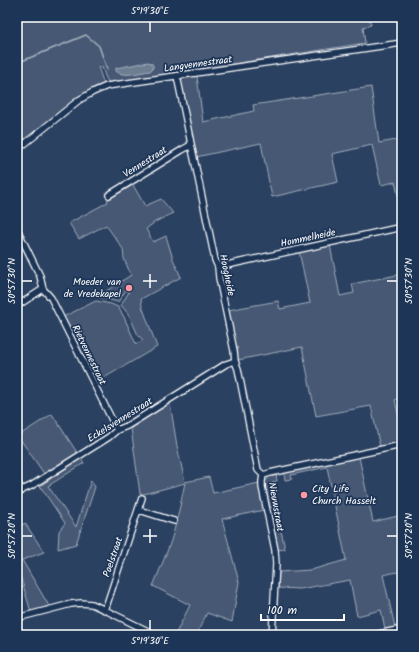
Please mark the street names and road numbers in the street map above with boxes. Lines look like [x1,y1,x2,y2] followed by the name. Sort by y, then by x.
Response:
[163,51,233,77] street label: Langvennestraat
[120,142,170,182] street label: Vennestraat
[279,224,337,252] street label: Hommelheide
[215,253,239,298] street label: Hoogheide
[68,322,111,388] street label: Rietvennestraat
[84,393,156,447] street label: Eckelsvennestraat
[264,481,288,533] street label: Nieuwstraat
[99,535,127,579] street label: Poelstraat

